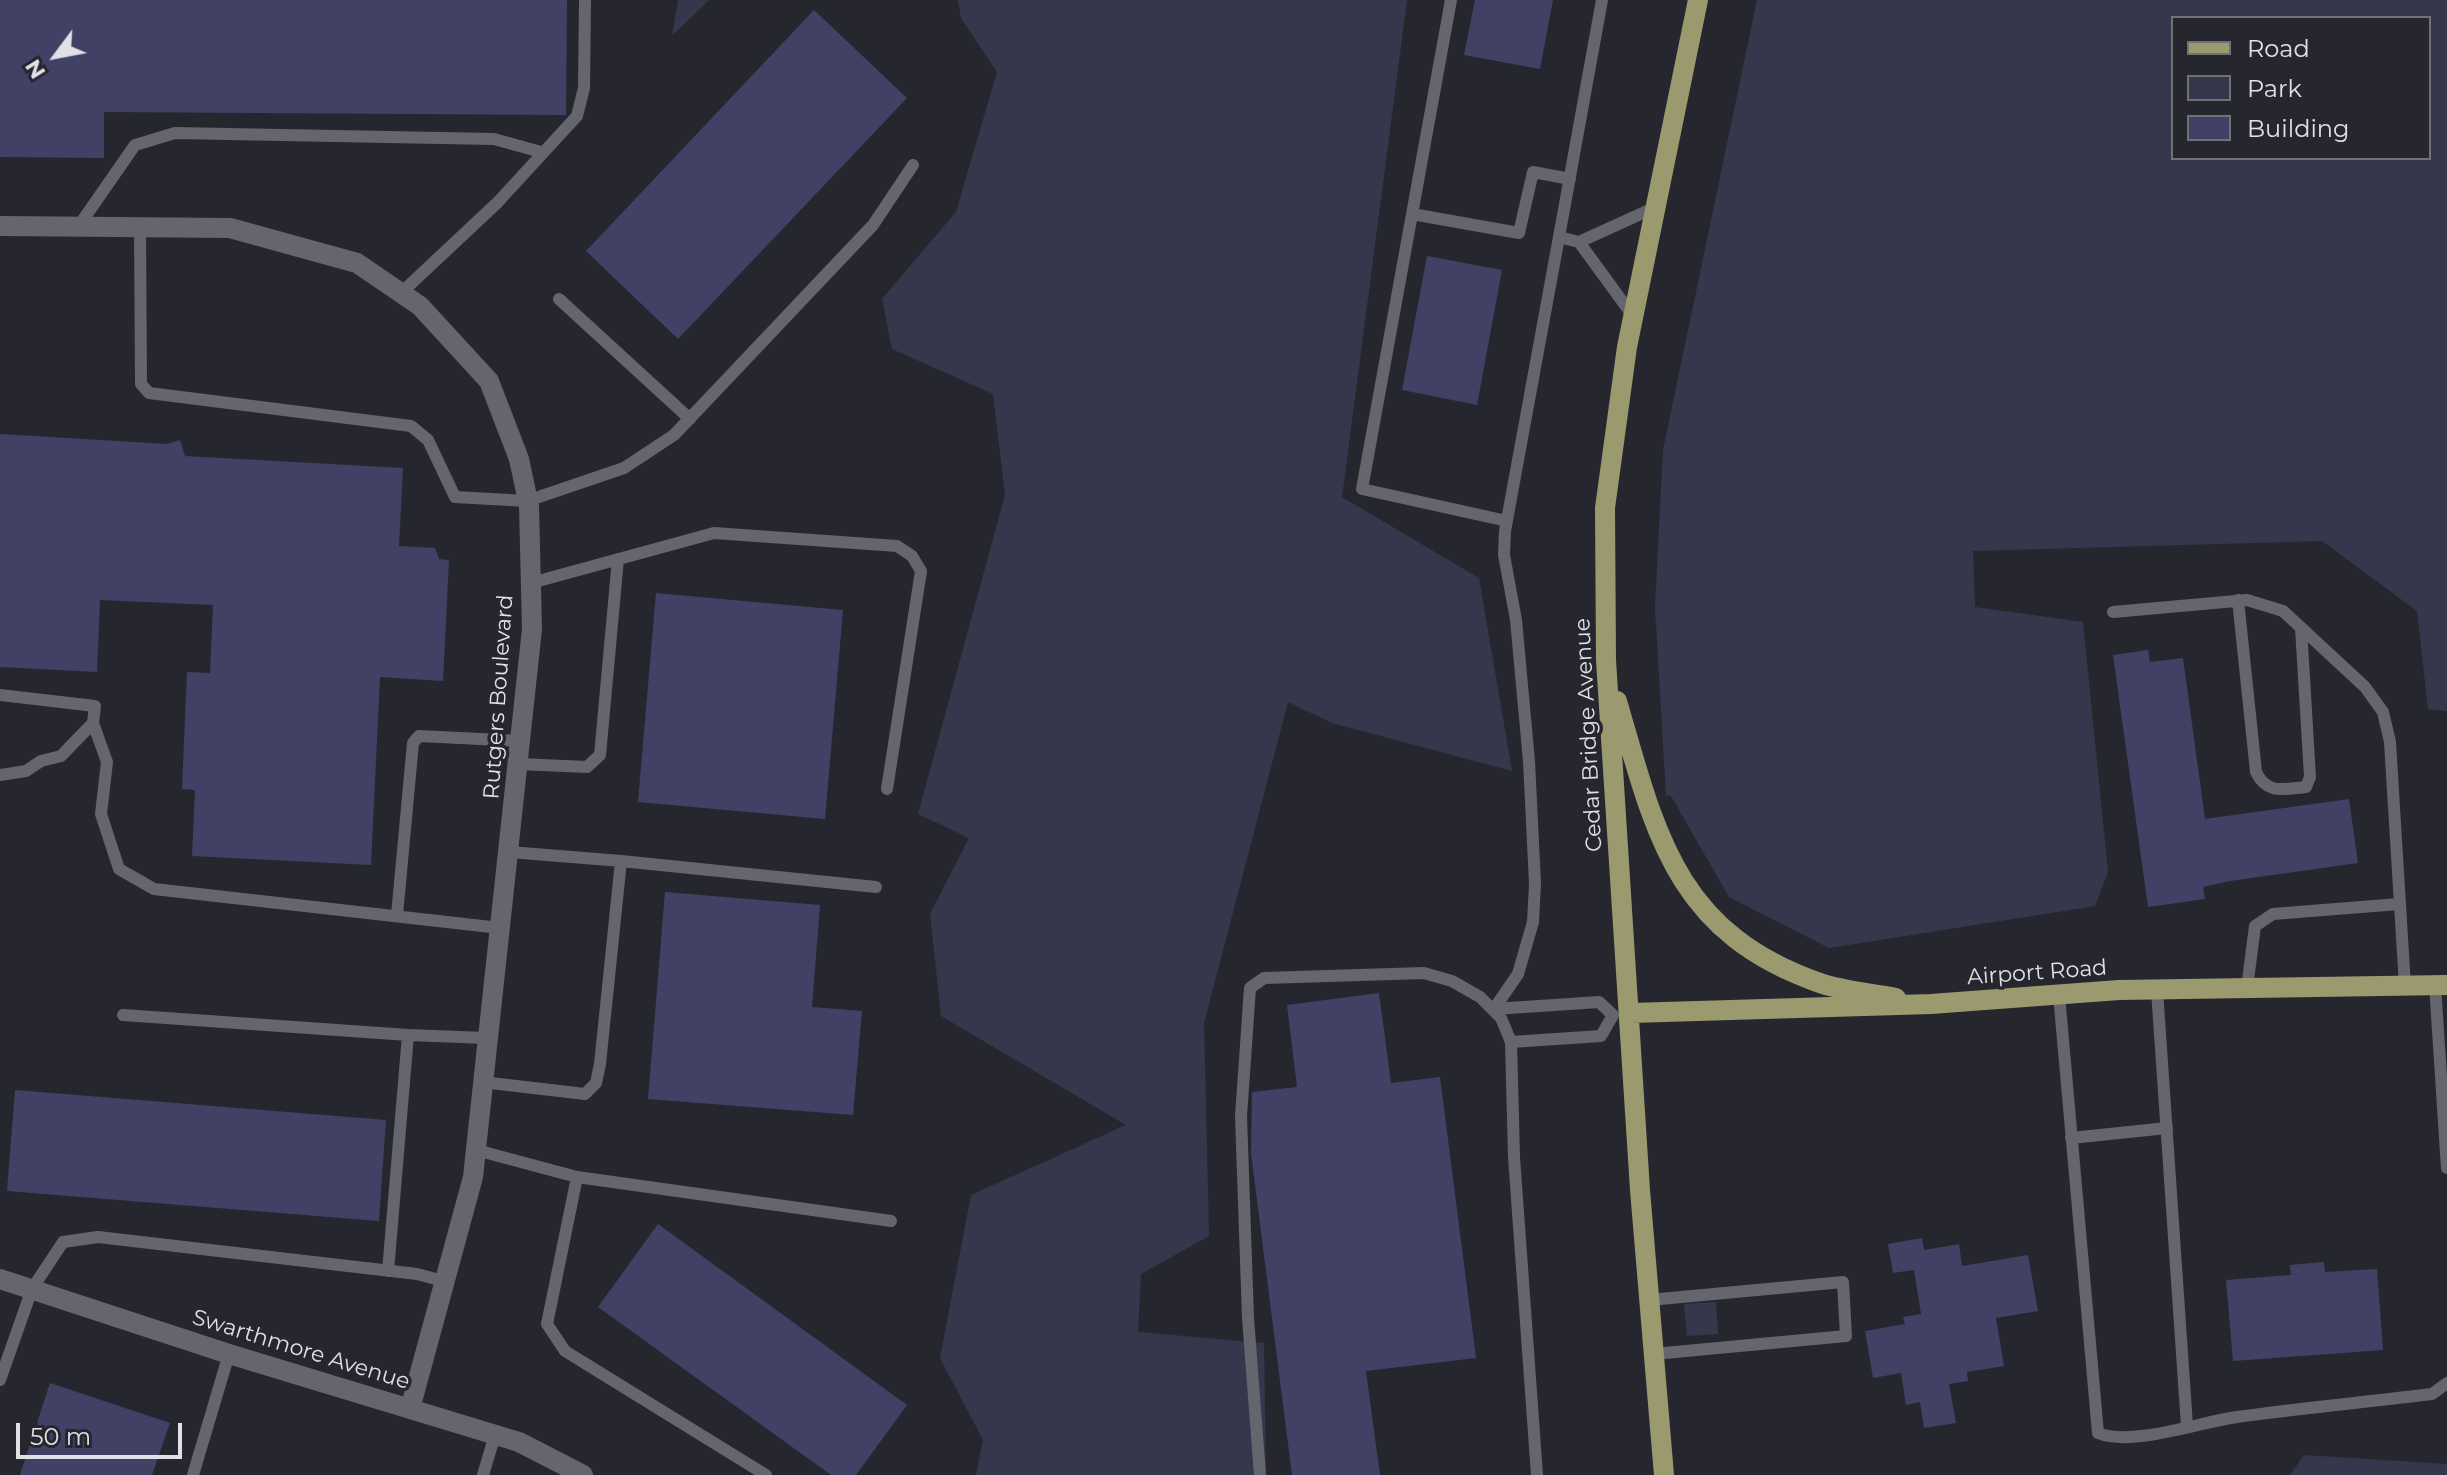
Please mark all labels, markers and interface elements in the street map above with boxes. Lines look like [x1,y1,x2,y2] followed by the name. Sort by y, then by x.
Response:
[16,16,96,96] north arrow
[2171,16,2431,160] legend
[2247,34,2310,63] text: Road
[19,54,51,84] text: N
[2247,74,2302,103] text: Park
[2247,114,2350,143] text: Building
[479,594,519,800] street label: Rutgers Boulevard
[1570,617,1608,853] street label: Cedar Bridge Avenue
[1966,955,2108,991] street label: Airport Road
[189,1304,413,1396] street label: Swarthmore Avenue
[20,1407,186,1457] scale bar
[30,1422,91,1451] text: 50 m

